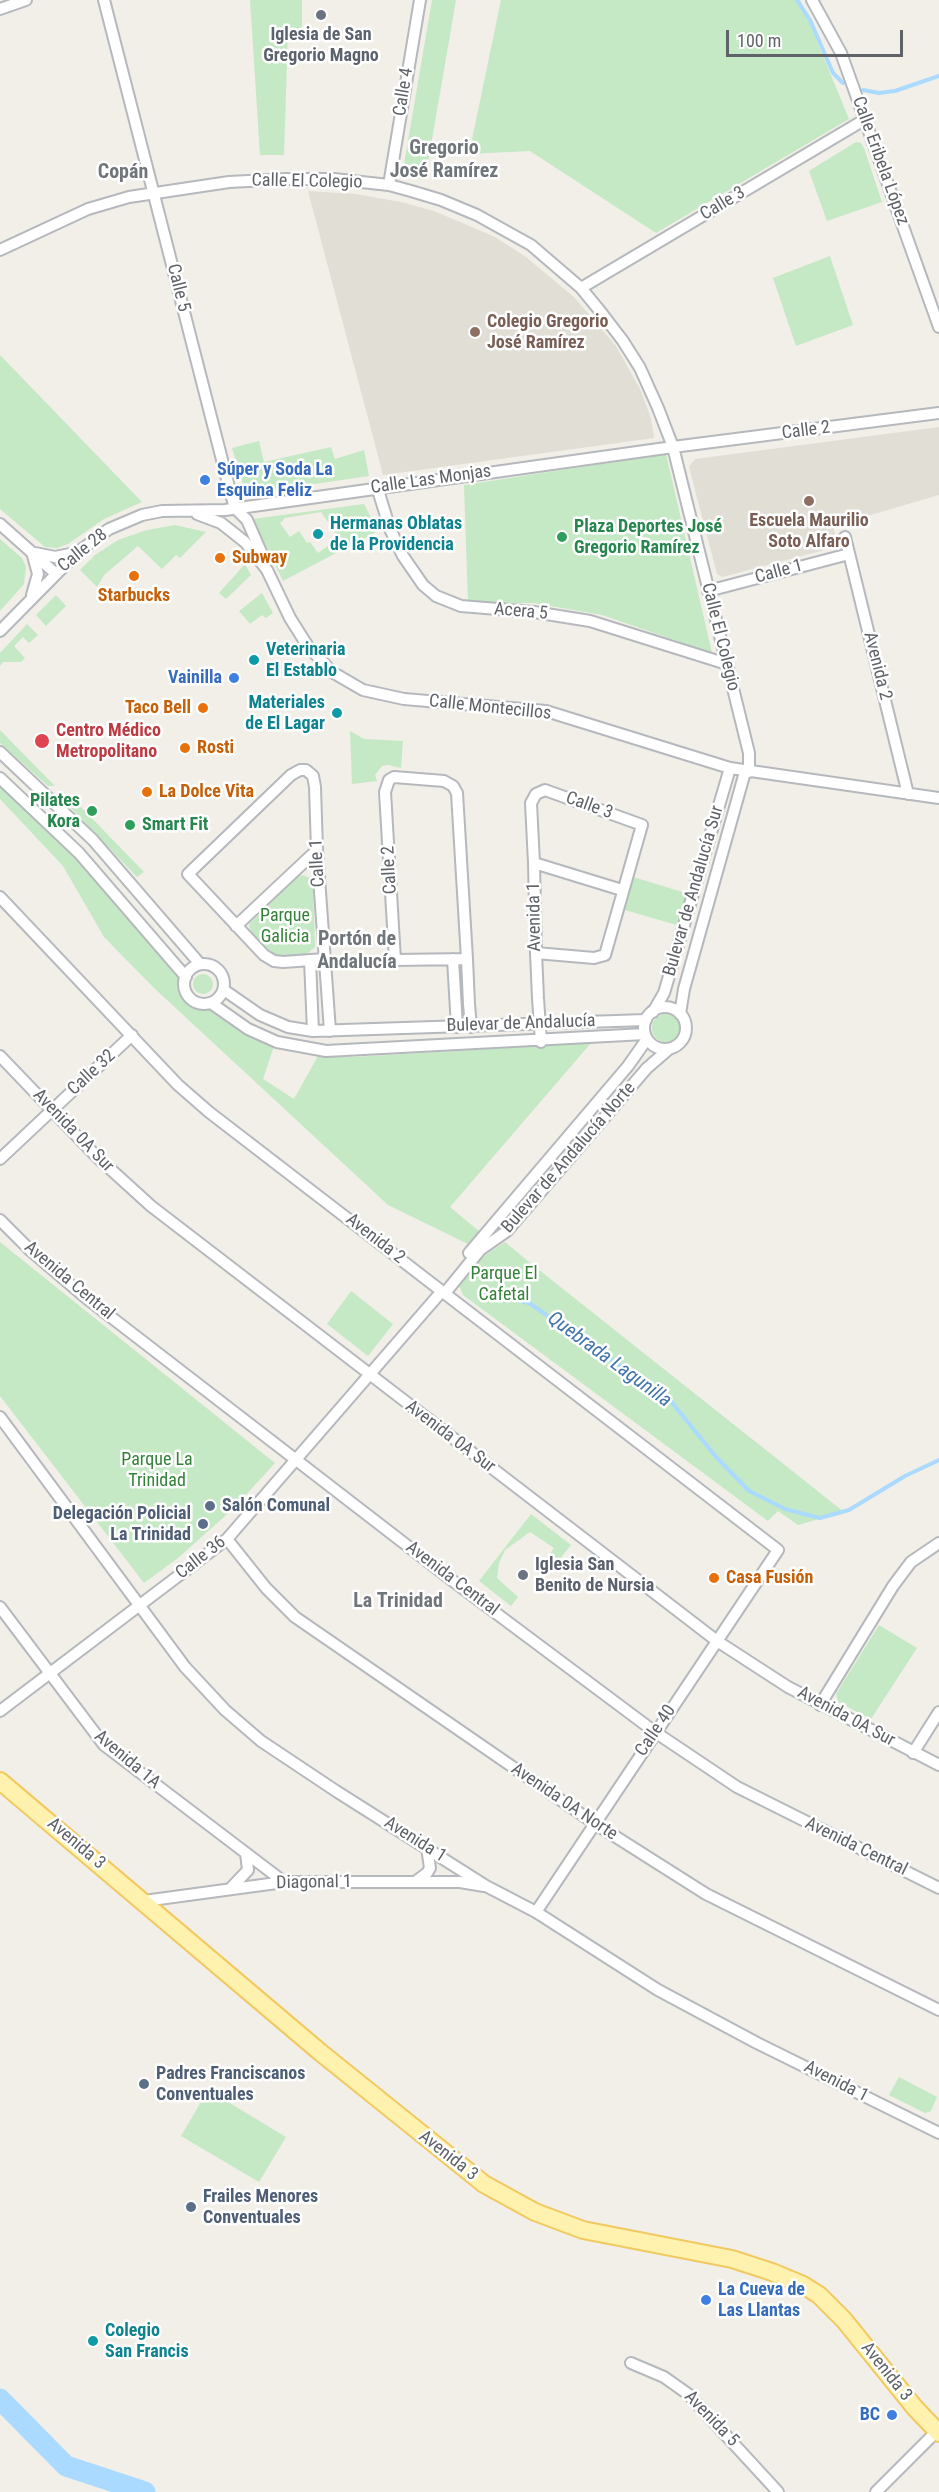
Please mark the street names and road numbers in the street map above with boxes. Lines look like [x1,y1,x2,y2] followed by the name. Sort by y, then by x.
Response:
[390,66,418,118] street label: Calle 4
[847,94,913,228] street label: Calle Eribela López
[251,170,363,194] street label: Calle El Colegio
[697,182,749,226] street label: Calle 3
[162,262,194,314] street label: Calle 5
[781,417,831,445] street label: Calle 2
[369,461,493,499] street label: Calle Las Monjas
[54,525,112,577] street label: Calle 28
[753,555,805,589] street label: Calle 1
[696,581,744,693] street label: Calle El Colegio
[493,599,549,625] street label: Acera 5
[858,630,896,702] street label: Avenida 2
[428,691,552,725] street label: Calle Montecillos
[562,788,616,824] street label: Calle 3
[659,803,729,979] street label: Bulevar de Andalucía Sur
[306,838,330,888] street label: Calle 1
[378,845,402,895] street label: Calle 2
[524,882,546,952] street label: Avenida 1
[446,1011,596,1037] street label: Bulevar de Andalucía
[64,1046,120,1100] street label: Calle 32
[498,1078,640,1238] street label: Bulevar de Andalucía Norte
[28,1085,118,1177] street label: Avenida 0A Sur
[341,1209,409,1269] street label: Avenida 2
[20,1237,118,1325] street label: Avenida Central
[401,1396,499,1478] street label: Avenida 0A Sur
[172,1532,230,1584] street label: Calle 36
[401,1537,503,1621] street label: Avenida Central
[794,1682,898,1752] street label: Avenida 0A Sur
[631,1701,681,1761] street label: Calle 40
[90,1726,164,1794] street label: Avenida 1A
[507,1758,621,1846] street label: Avenida 0A Norte
[380,1812,450,1868] street label: Avenida 1
[42,1813,110,1875] street label: Avenida 3
[801,1813,911,1881] street label: Avenida Central
[276,1872,352,1894] street label: Diagonal 1
[800,2057,872,2107] street label: Avenida 1
[414,2126,482,2186] street label: Avenida 3
[856,2338,916,2406] street label: Avenida 3
[679,2387,743,2451] street label: Avenida 5

